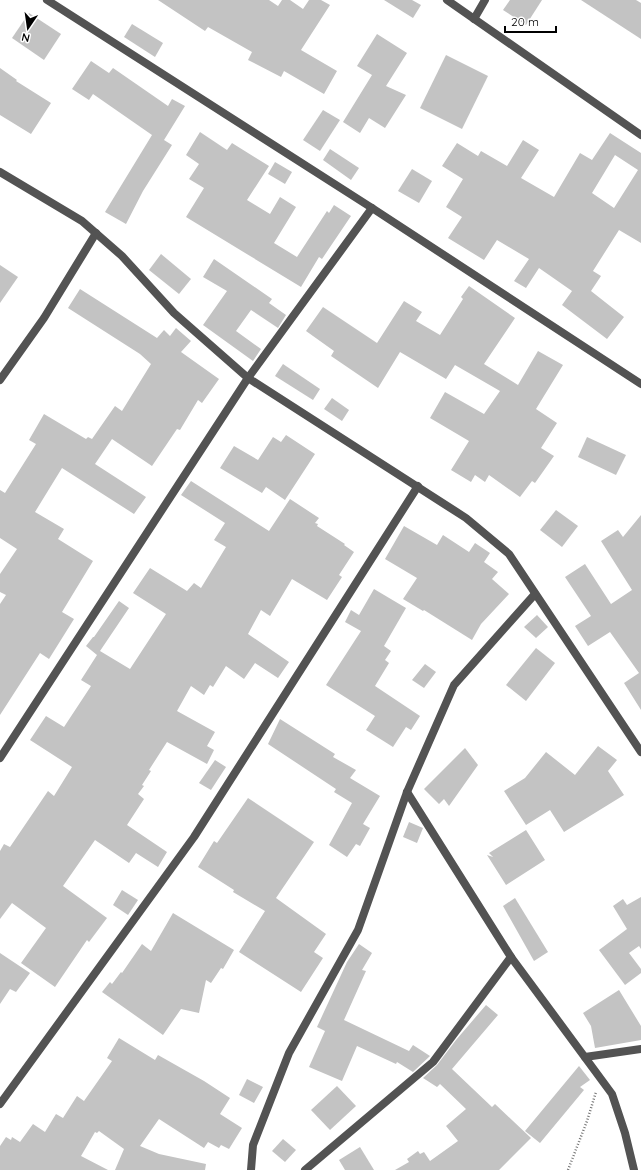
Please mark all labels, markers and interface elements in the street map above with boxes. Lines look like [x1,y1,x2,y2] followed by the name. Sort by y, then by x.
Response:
[8,8,48,48] north arrow
[505,8,556,34] scale bar
[511,14,539,29] text: 20 m
[20,30,31,45] text: N

